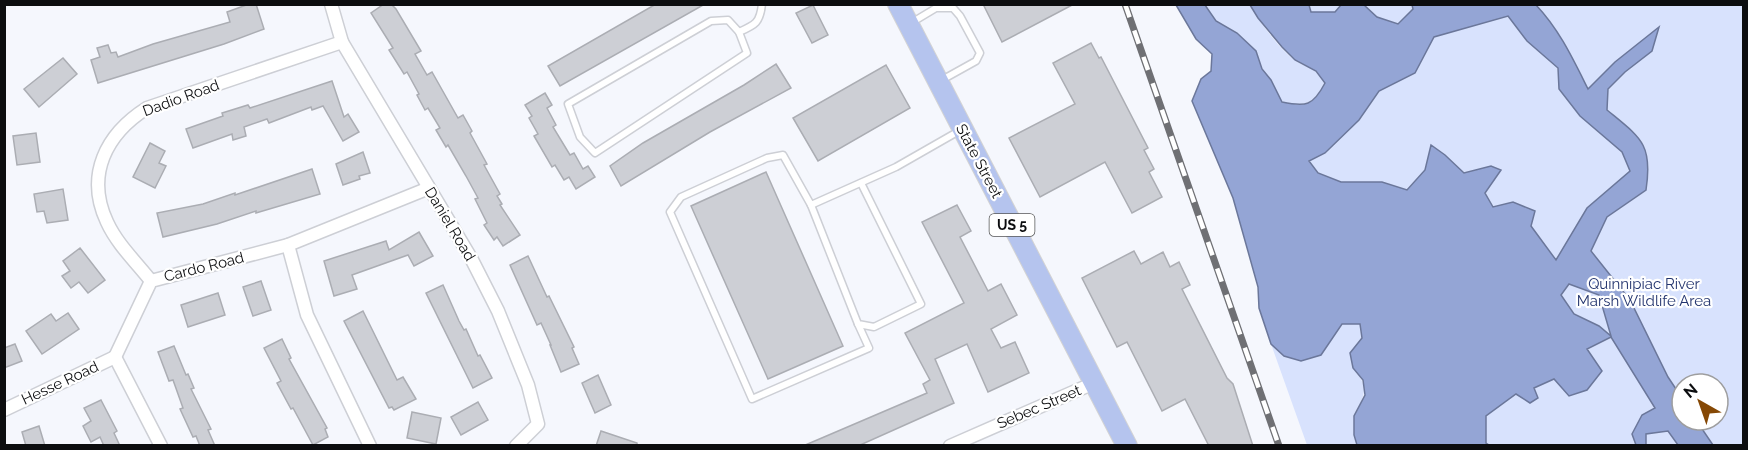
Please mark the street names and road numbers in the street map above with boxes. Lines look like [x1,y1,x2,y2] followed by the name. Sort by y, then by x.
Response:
[140,76,222,120] street label: Dadio Road
[952,121,1006,201] street label: State Street
[421,184,479,264] street label: Daniel Road
[990,214,1034,236] road number: US 5
[162,248,246,286] street label: Cardo Road
[19,357,101,409] street label: Hesse Road
[994,381,1084,433] street label: Sebec Street

